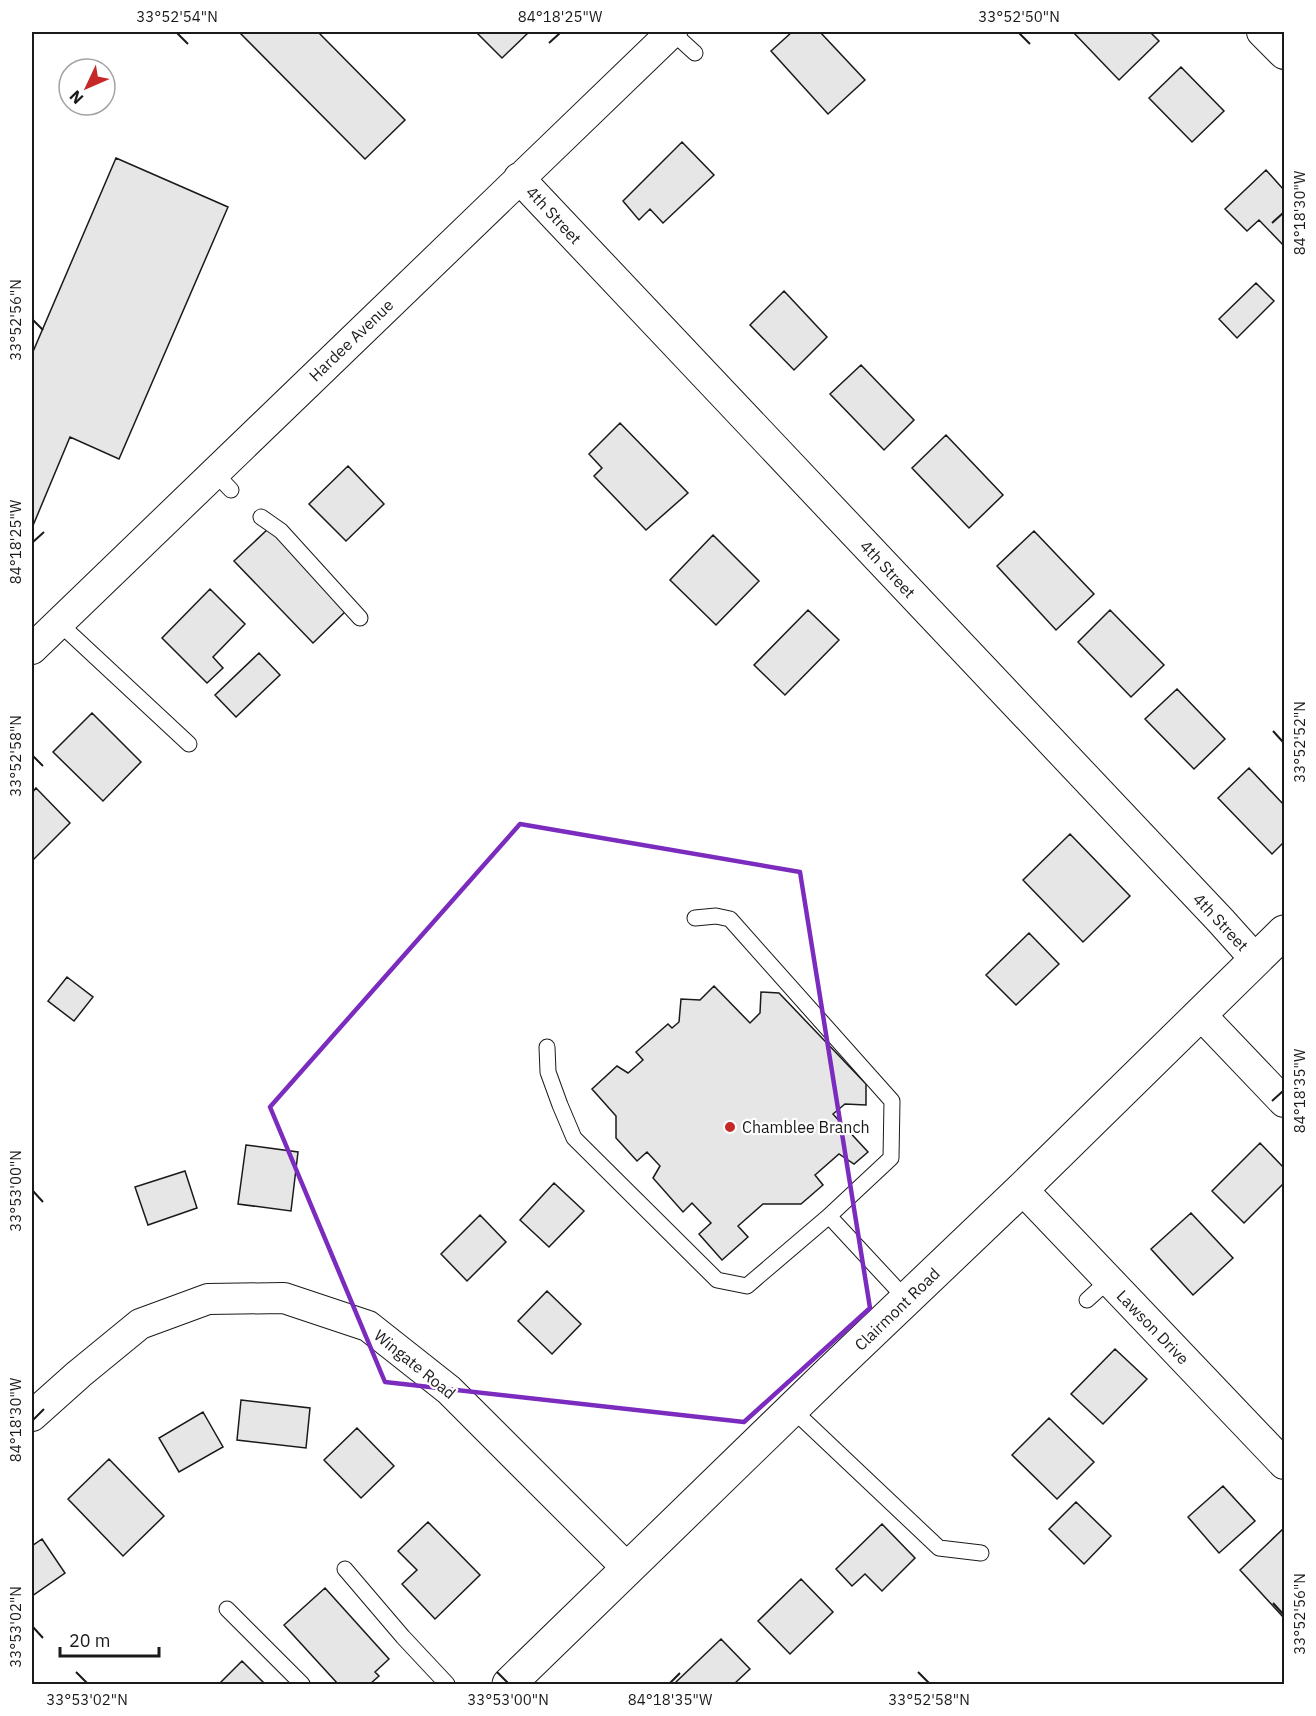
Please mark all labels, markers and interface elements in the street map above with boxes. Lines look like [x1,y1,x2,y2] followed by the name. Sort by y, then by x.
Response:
[136,7,218,26] text: 33°52'54"N
[518,7,603,26] text: 84°18'25"W
[978,7,1060,26] text: 33°52'50"N
[57,57,117,117] north arrow
[65,86,87,109] text: N
[1290,170,1309,255] text: 84°18'30"W
[522,182,586,248] street label: 4th Street
[6,279,25,361] text: 33°52'56"N
[305,295,398,385] street label: Hardee Avenue
[6,499,25,584] text: 84°18'25"W
[856,536,920,602] street label: 4th Street
[1290,701,1309,783] text: 33°52'52"N
[6,715,25,797] text: 33°52'58"N
[1189,889,1253,955] street label: 4th Street
[1290,1048,1309,1133] text: 84°18'35"W
[742,1117,870,1137] place label: Chamblee Branch
[723,1120,737,1134] marker: Chamblee Branch
[6,1150,25,1232] text: 33°53'00"N
[850,1263,944,1355] street label: Clairmont Road
[1113,1286,1194,1368] street label: Lawson Drive
[370,1325,460,1403] street label: Wingate Road
[6,1377,25,1462] text: 84°18'30"W
[1290,1573,1309,1655] text: 33°52'56"N
[6,1586,25,1668] text: 33°53'02"N
[60,1620,159,1658] scale bar
[69,1629,111,1652] text: 20 m
[46,1690,128,1709] text: 33°53'02"N
[467,1690,549,1709] text: 33°53'00"N
[628,1690,713,1709] text: 84°18'35"W
[888,1690,970,1709] text: 33°52'58"N

